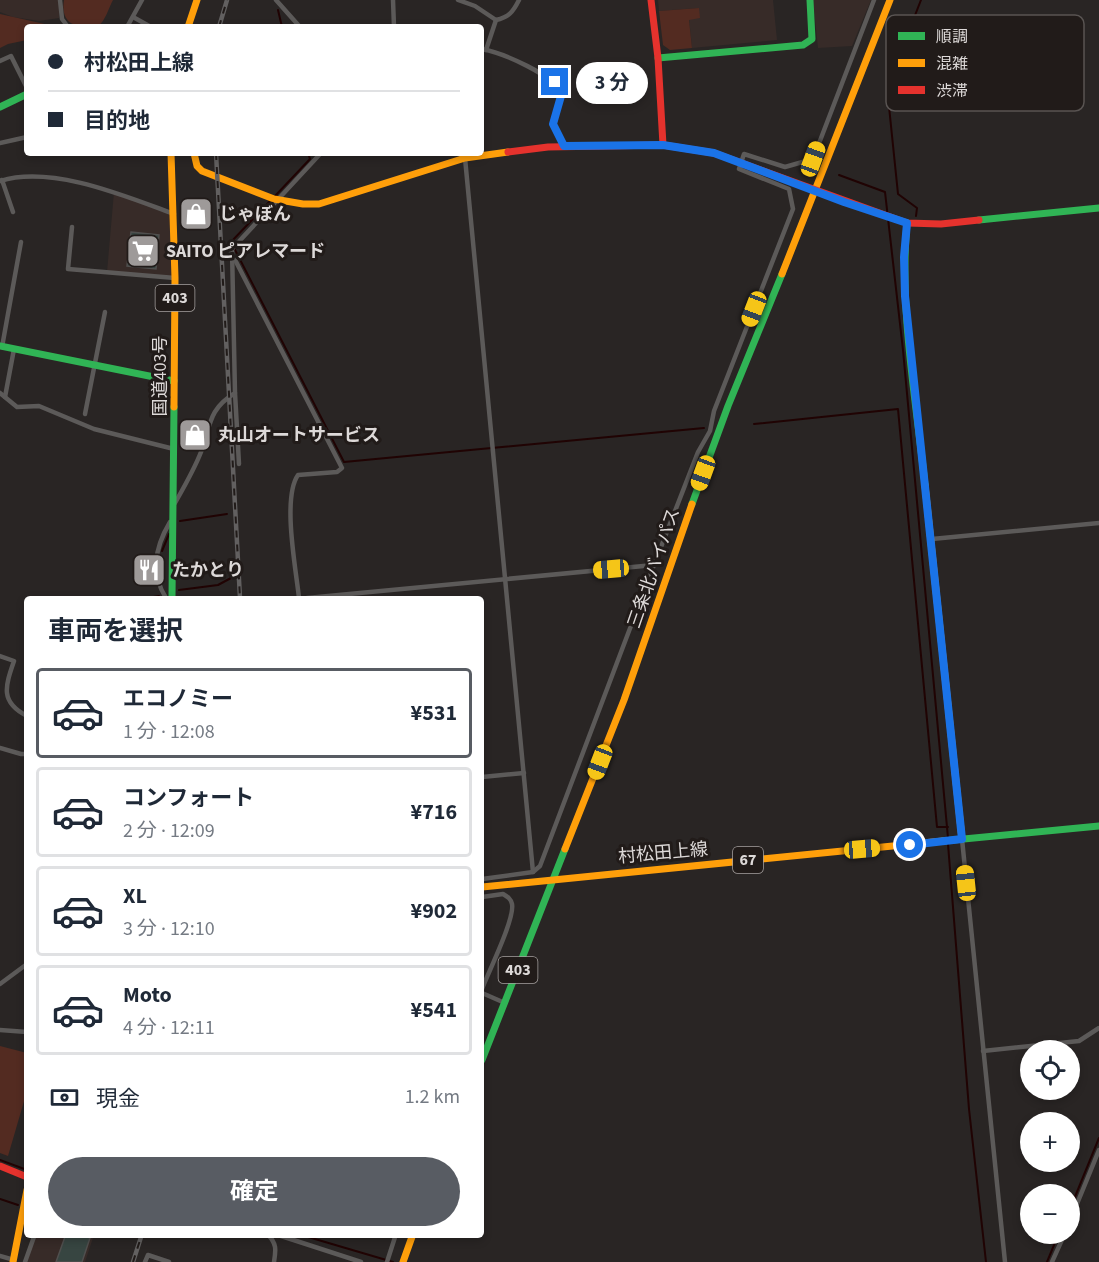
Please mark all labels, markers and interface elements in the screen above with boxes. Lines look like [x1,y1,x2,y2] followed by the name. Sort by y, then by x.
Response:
[886,15,1084,111] legend
[936,26,968,48] text: 順調
[84,47,194,79] text: 村松田上線
[936,53,968,75] text: 混雑
[576,61,648,103] callout: 3 分
[541,68,568,95] route end
[595,69,629,97] text: 3 分
[936,80,968,102] text: 渋滞
[84,105,150,137] text: 目的地
[798,139,828,179] car
[178,196,214,232] shop icon: じゃぼん
[219,202,291,227] place label: じゃぼん
[125,233,161,269] supermarket icon: SAITO ピアレマード
[166,239,325,264] place label: SAITO ピアレマード
[156,285,195,311] road number: 403
[739,289,769,329] car
[148,336,173,416] street label: 国道403号
[177,417,213,453] shop icon: 丸山オートサービス
[218,423,380,448] place label: 丸山オートサービス
[688,453,718,493] car
[622,505,686,631] street label: 三条北バイパス
[131,552,167,588] restaurant icon: たかとり
[172,558,244,583] place label: たかとり
[592,558,630,580] car
[48,612,183,651] text: 車両を選択
[123,683,233,715] text: エコノミー
[51,686,105,740] icon: car
[411,697,457,729] text: ¥531
[123,718,215,746] text: 1 分 · 12:08
[585,742,615,782] car
[123,782,254,814] text: コンフォート
[51,785,105,839] icon: car
[411,796,457,828] text: ¥716
[123,817,215,845] text: 2 分 · 12:09
[896,831,923,858] route start
[617,837,709,869] street label: 村松田上線
[843,838,881,860] car
[733,847,763,873] road number: 67
[955,864,977,902] car
[123,880,147,912] text: XL
[51,884,105,938] icon: car
[411,895,457,927] text: ¥902
[123,915,215,943] text: 3 分 · 12:10
[498,957,538,983] road number: 403
[123,979,172,1011] text: Moto
[51,983,105,1037] icon: car
[411,994,457,1026] text: ¥541
[123,1014,215,1042] text: 4 分 · 12:11
[1020,1040,1080,1244] map controls
[1020,1040,1080,1100] button: locate
[48,1081,81,1114] icon: cash
[96,1083,140,1115] text: 現金
[405,1083,460,1111] text: 1.2 km
[1020,1112,1080,1172] button: +
[48,1157,460,1226] button: 確定
[1020,1184,1080,1244] button: −

